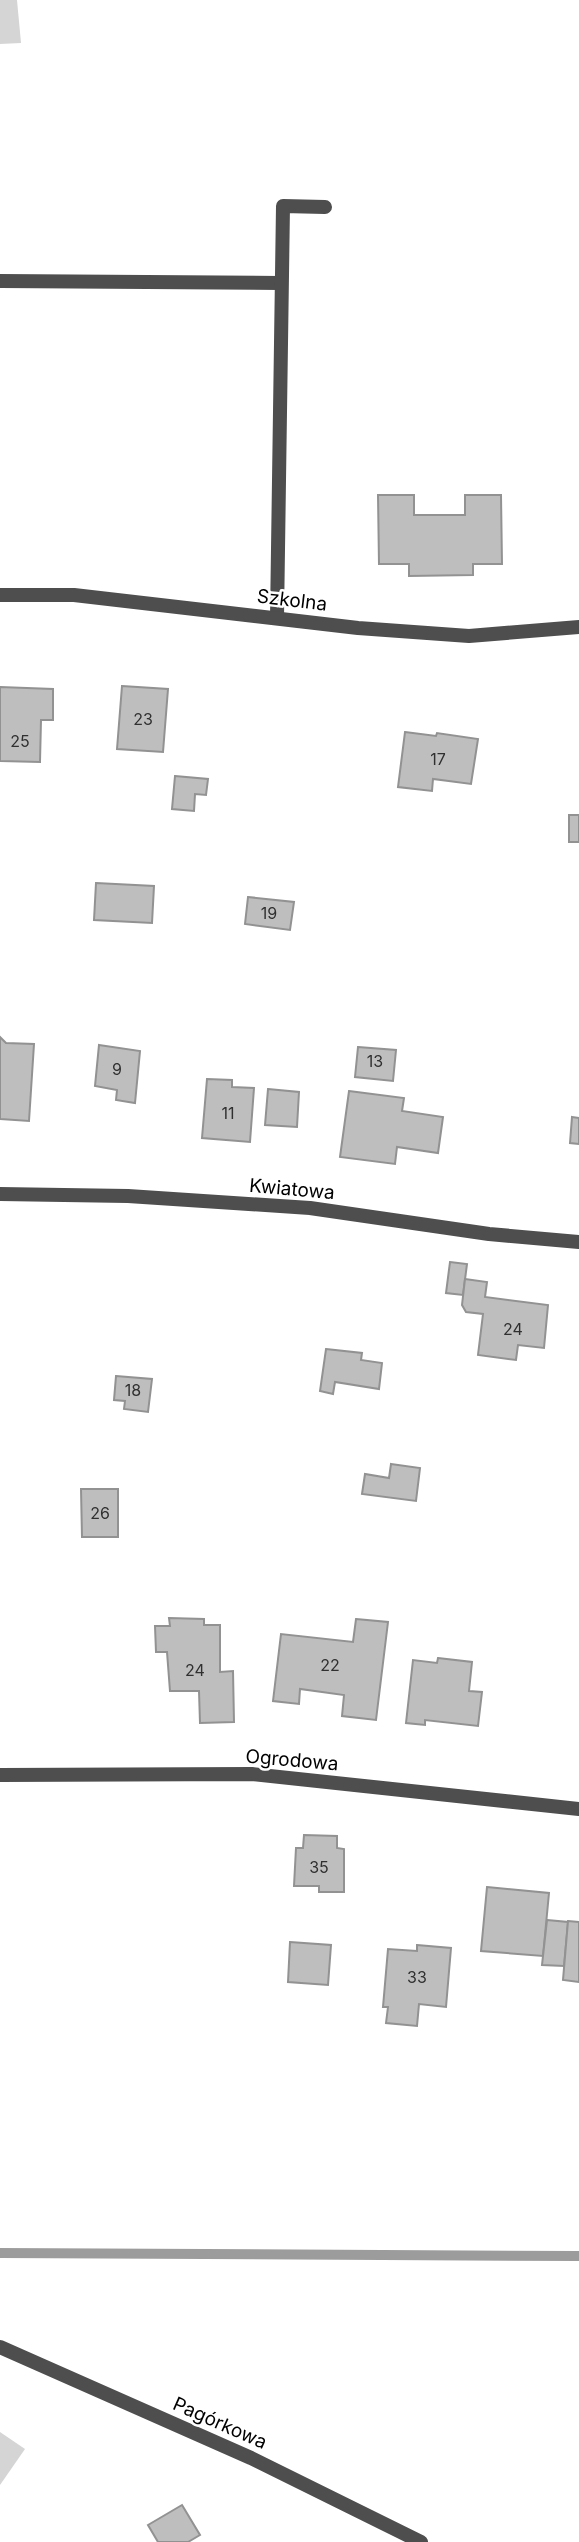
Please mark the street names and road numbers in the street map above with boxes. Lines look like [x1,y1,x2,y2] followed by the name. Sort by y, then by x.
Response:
[256,584,328,616] street label: Szkolna
[248,1174,336,1204] street label: Kwiatowa
[245,1744,339,1776] street label: Ogrodowa
[169,2392,271,2454] street label: Pagórkowa

